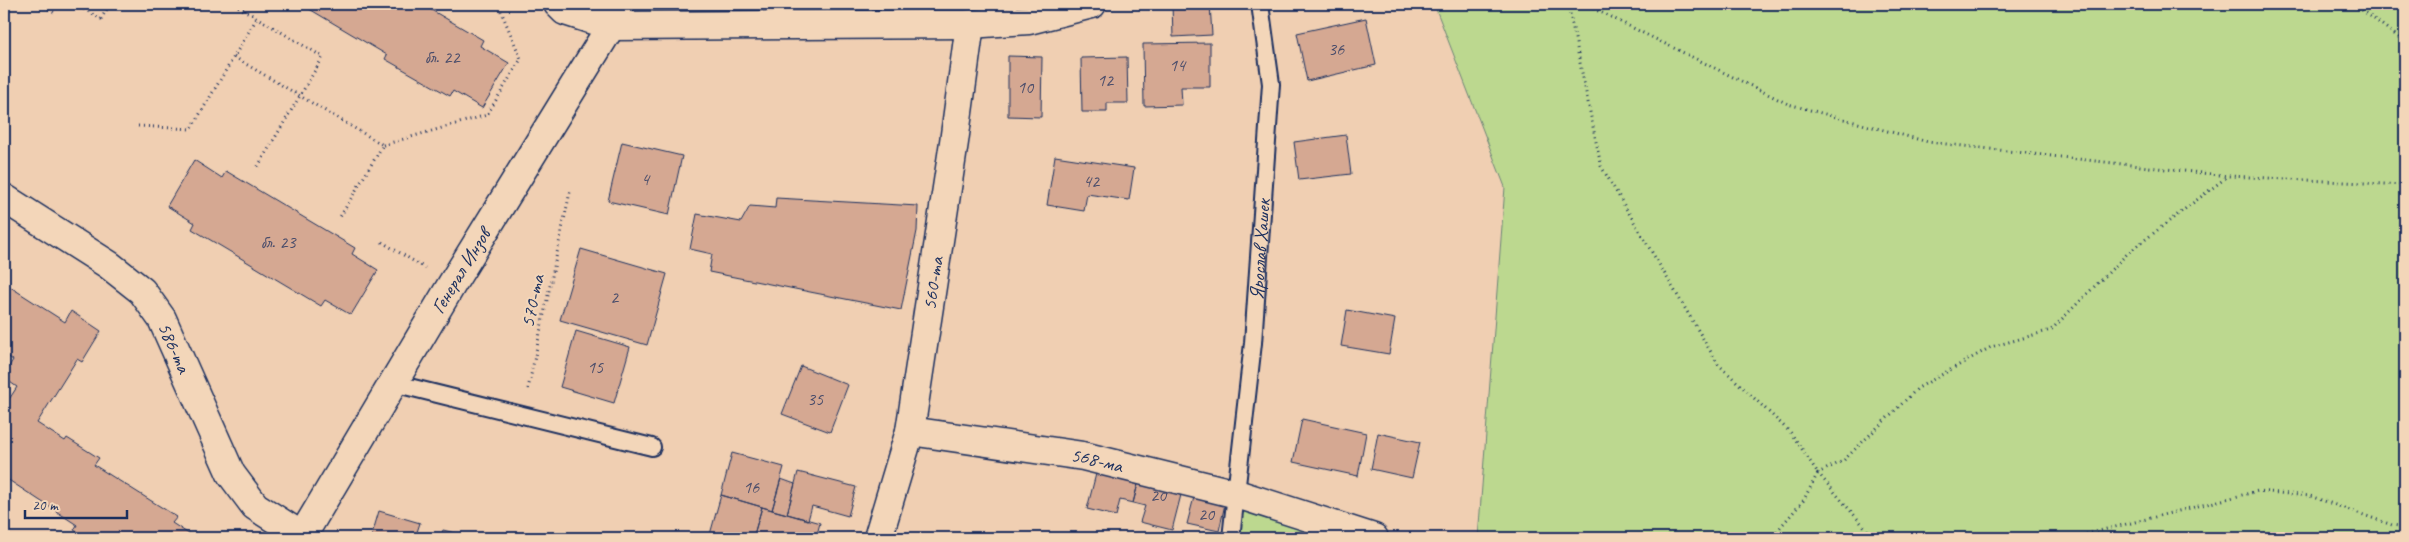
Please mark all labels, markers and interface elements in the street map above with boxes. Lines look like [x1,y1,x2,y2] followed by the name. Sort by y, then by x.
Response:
[1328,38,1345,60] house number: 36
[424,46,461,68] house number: бл. 22
[1169,54,1187,76] house number: 14
[1097,69,1115,91] house number: 12
[1017,76,1035,98] house number: 10
[641,168,651,190] house number: 4
[1083,170,1101,192] house number: 42
[1244,196,1276,301] street label: Ярослав Хашек
[425,221,498,318] street label: Генерал Инзов
[260,231,297,253] house number: бл. 23
[917,254,950,312] street label: 560-та
[515,271,550,330] street label: 570-та
[610,286,620,308] house number: 2
[152,318,197,378] street label: 586-та
[587,356,604,378] house number: 15
[807,388,824,410] house number: 35
[1069,442,1126,479] street label: 568-ма
[743,476,760,498] house number: 16
[1150,484,1168,506] house number: 20
[25,487,128,519] scale bar
[32,496,59,515] text: 20 m
[1198,503,1216,525] house number: 20

